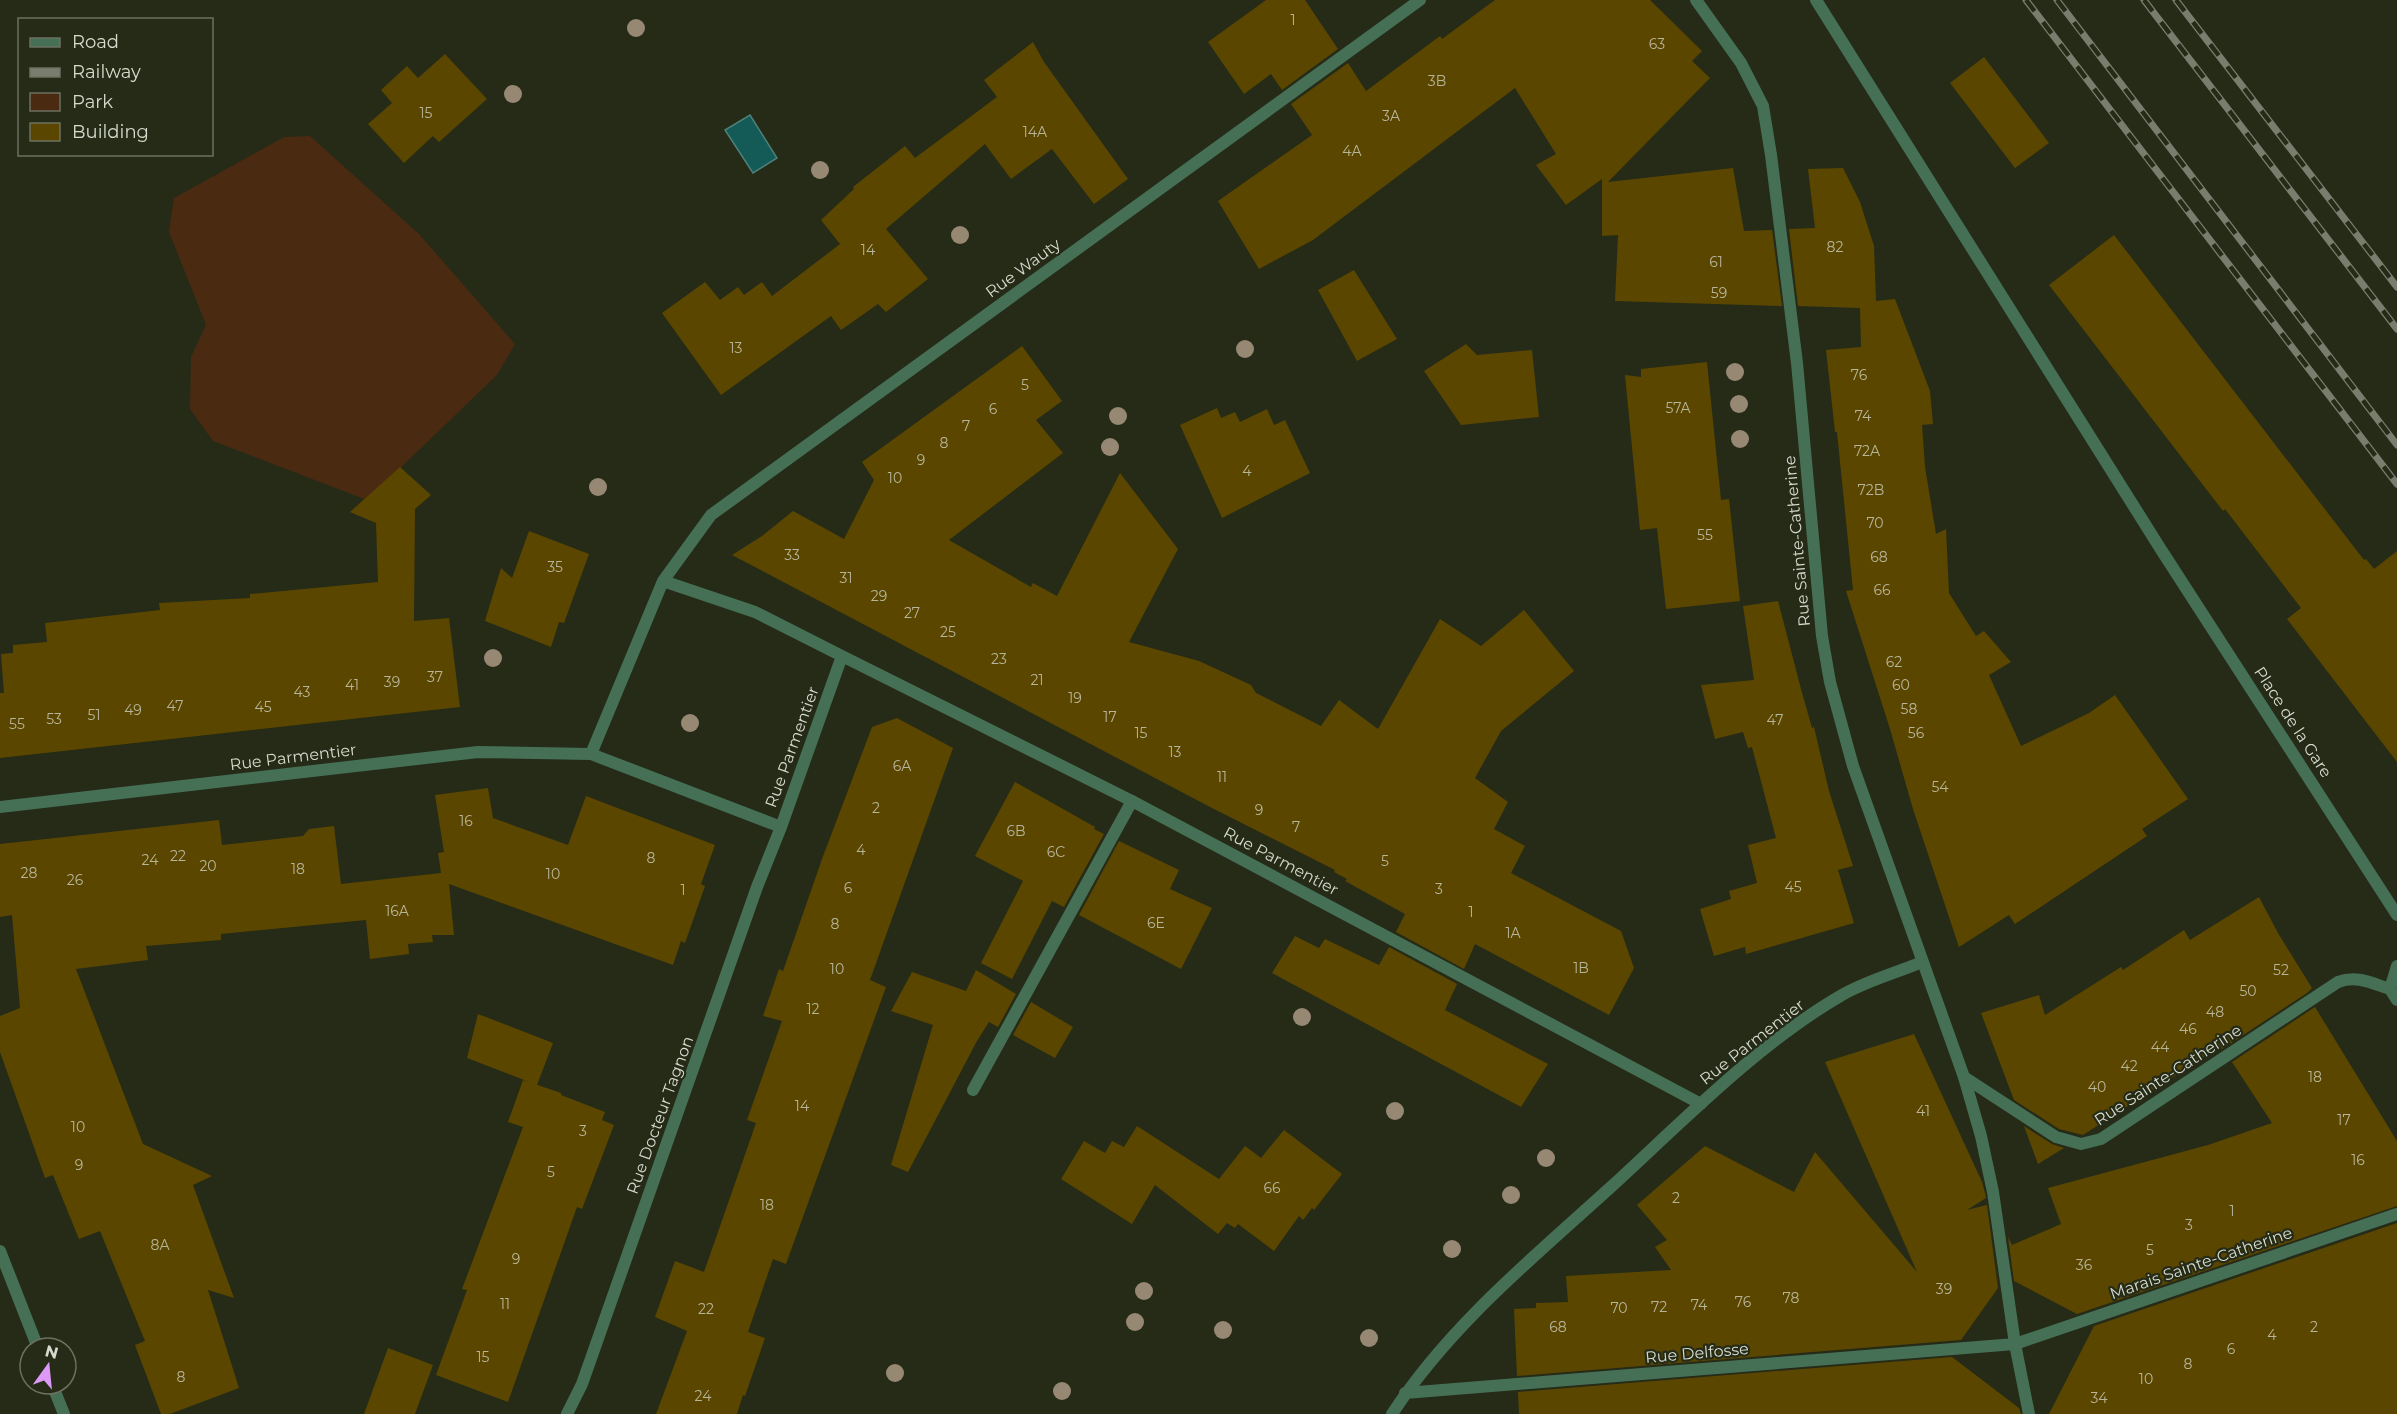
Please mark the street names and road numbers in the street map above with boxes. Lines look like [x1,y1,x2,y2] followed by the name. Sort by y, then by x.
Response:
[982,234,1064,302] street label: Rue Wauty
[1780,455,1814,627] street label: Rue Sainte-Catherine
[2250,663,2336,781] street label: Place de la Gare
[761,684,823,810] street label: Rue Parmentier
[229,740,357,774] street label: Rue Parmentier
[1220,823,1342,899] street label: Rue Parmentier
[1696,995,1808,1089] street label: Rue Parmentier
[2091,1020,2245,1130] street label: Rue Sainte-Catherine
[623,1033,697,1197] street label: Rue Docteur Tagnon
[2107,1223,2295,1303] street label: Marais Sainte-Catherine
[1644,1339,1750,1367] street label: Rue Delfosse

